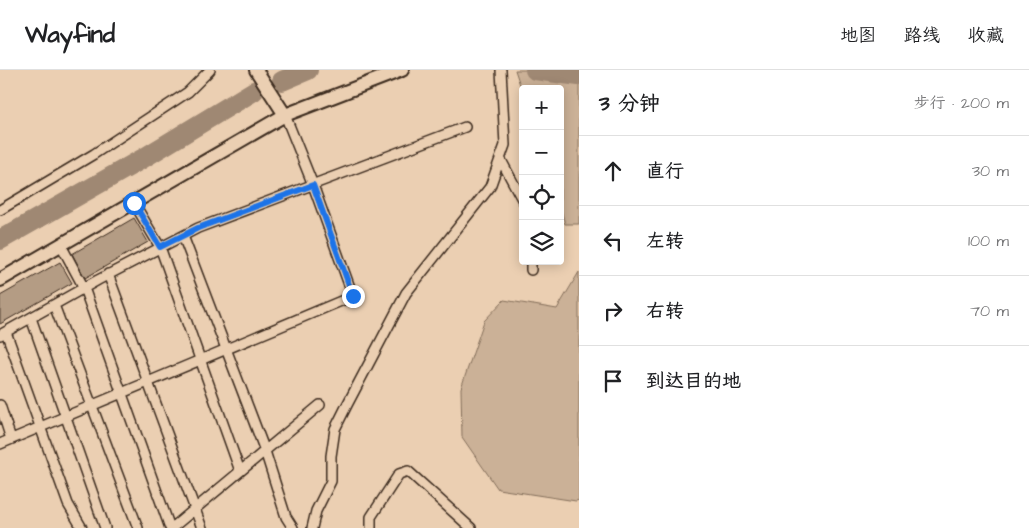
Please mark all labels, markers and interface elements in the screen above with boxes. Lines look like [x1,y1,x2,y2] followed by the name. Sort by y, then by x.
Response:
[25,18,115,52] text: Wayfind
[840,23,876,48] text: 地图
[904,23,940,48] text: 路线
[968,23,1004,48] text: 收藏
[519,85,564,265] map controls
[519,85,564,130] button: +
[599,89,660,118] text: 3 分钟
[914,92,1009,114] text: 步行 · 200 m
[519,130,564,175] button: −
[599,157,627,185] icon: ahead
[646,158,684,185] text: 直行
[972,160,1009,182] text: 30 m
[519,175,564,220] button: locate
[123,192,146,215] route start
[519,220,564,265] button: layers
[599,227,627,255] icon: left
[646,228,684,255] text: 左转
[968,230,1009,252] text: 100 m
[342,285,365,308] route end
[599,297,627,325] icon: right
[646,298,684,325] text: 右转
[970,300,1009,322] text: 70 m
[599,367,627,395] icon: arrive
[646,368,741,395] text: 到达目的地

